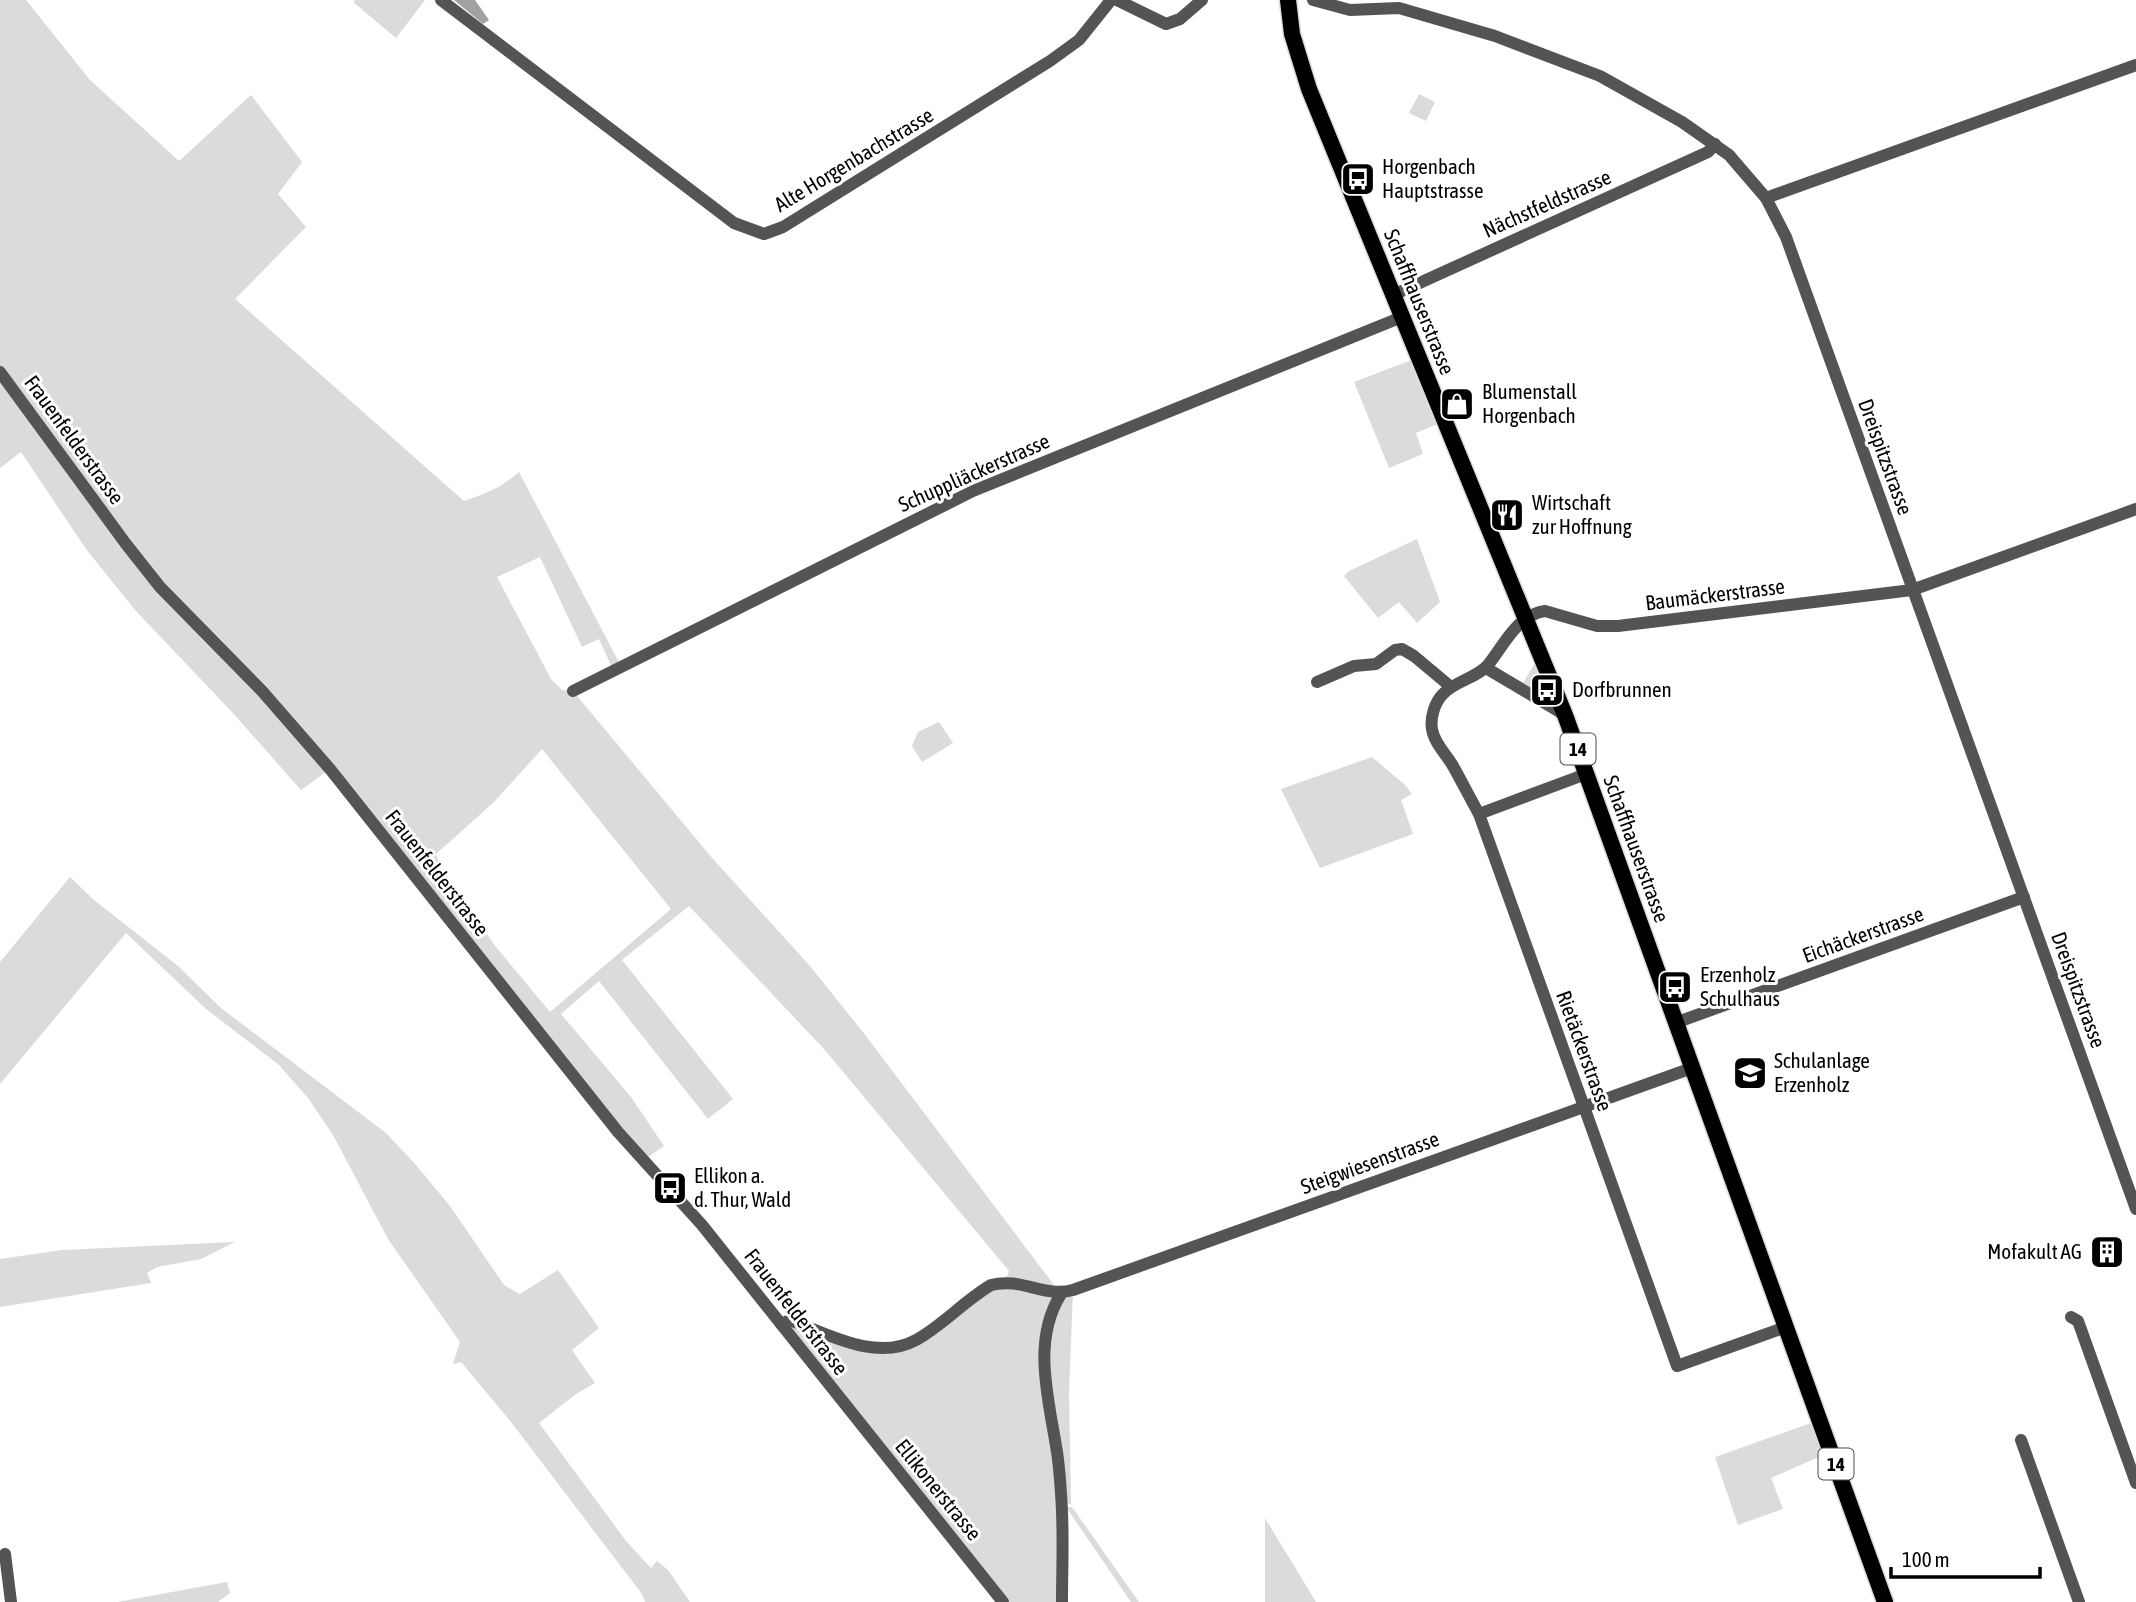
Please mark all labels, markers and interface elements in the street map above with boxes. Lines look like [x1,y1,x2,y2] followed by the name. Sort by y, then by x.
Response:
[770,102,937,216] street label: Alte Horgenbachstrasse
[1382,154,1483,202] place label: Horgenbach Hauptstrasse
[1339,160,1377,198] bus stop icon: Horgenbach Hauptstrasse
[1479,164,1614,242] street label: Nächstfeldstrasse
[1380,225,1460,378] street label: Schaffhauserstrasse
[20,370,130,508] street label: Frauenfelderstrasse
[1482,379,1577,427] place label: Blumenstall Horgenbach
[1438,385,1476,423] shop icon: Blumenstall Horgenbach
[1854,395,1918,518] street label: Dreispitzstrasse
[894,428,1053,516] street label: Schuppliäckerstrasse
[1532,490,1632,538] place label: Wirtschaft zur Hoffnung
[1488,496,1526,534] restaurant icon: Wirtschaft zur Hoffnung
[1644,574,1786,614] street label: Baumäckerstrasse
[1528,671,1566,709] bus stop icon: Dorfbrunnen
[1572,677,1672,701] place label: Dorfbrunnen
[1560,734,1596,764] road number: 14
[1599,772,1675,925] street label: Schaffhauserstrasse
[381,805,494,940] street label: Frauenfelderstrasse
[1799,901,1927,967] street label: Eichäckerstrasse
[2047,928,2111,1051] street label: Dreispitzstrasse
[1700,962,1780,1010] place label: Erzenholz Schulhaus
[1656,968,1694,1006] bus stop icon: Erzenholz Schulhaus
[1552,987,1618,1114] street label: Rietäckerstrasse
[1774,1048,1870,1096] place label: Schulanlage Erzenholz
[1731,1054,1769,1092] school or university icon: Schulanlage Erzenholz
[1297,1126,1442,1198] street label: Steigwiesenstrasse
[694,1163,791,1211] place label: Ellikon a. d. Thur, Wald
[651,1169,689,1207] bus stop icon: Ellikon a. d. Thur, Wald
[2088,1233,2126,1271] building icon: Mofakult AG
[1987,1239,2082,1263] place label: Mofakult AG
[740,1244,853,1379] street label: Frauenfelderstrasse
[891,1434,987,1545] street label: Ellikonerstrasse
[1818,1448,1854,1480] road number: 14
[1891,1536,2040,1580] scale bar
[1902,1547,1950,1571] text: 100 m

